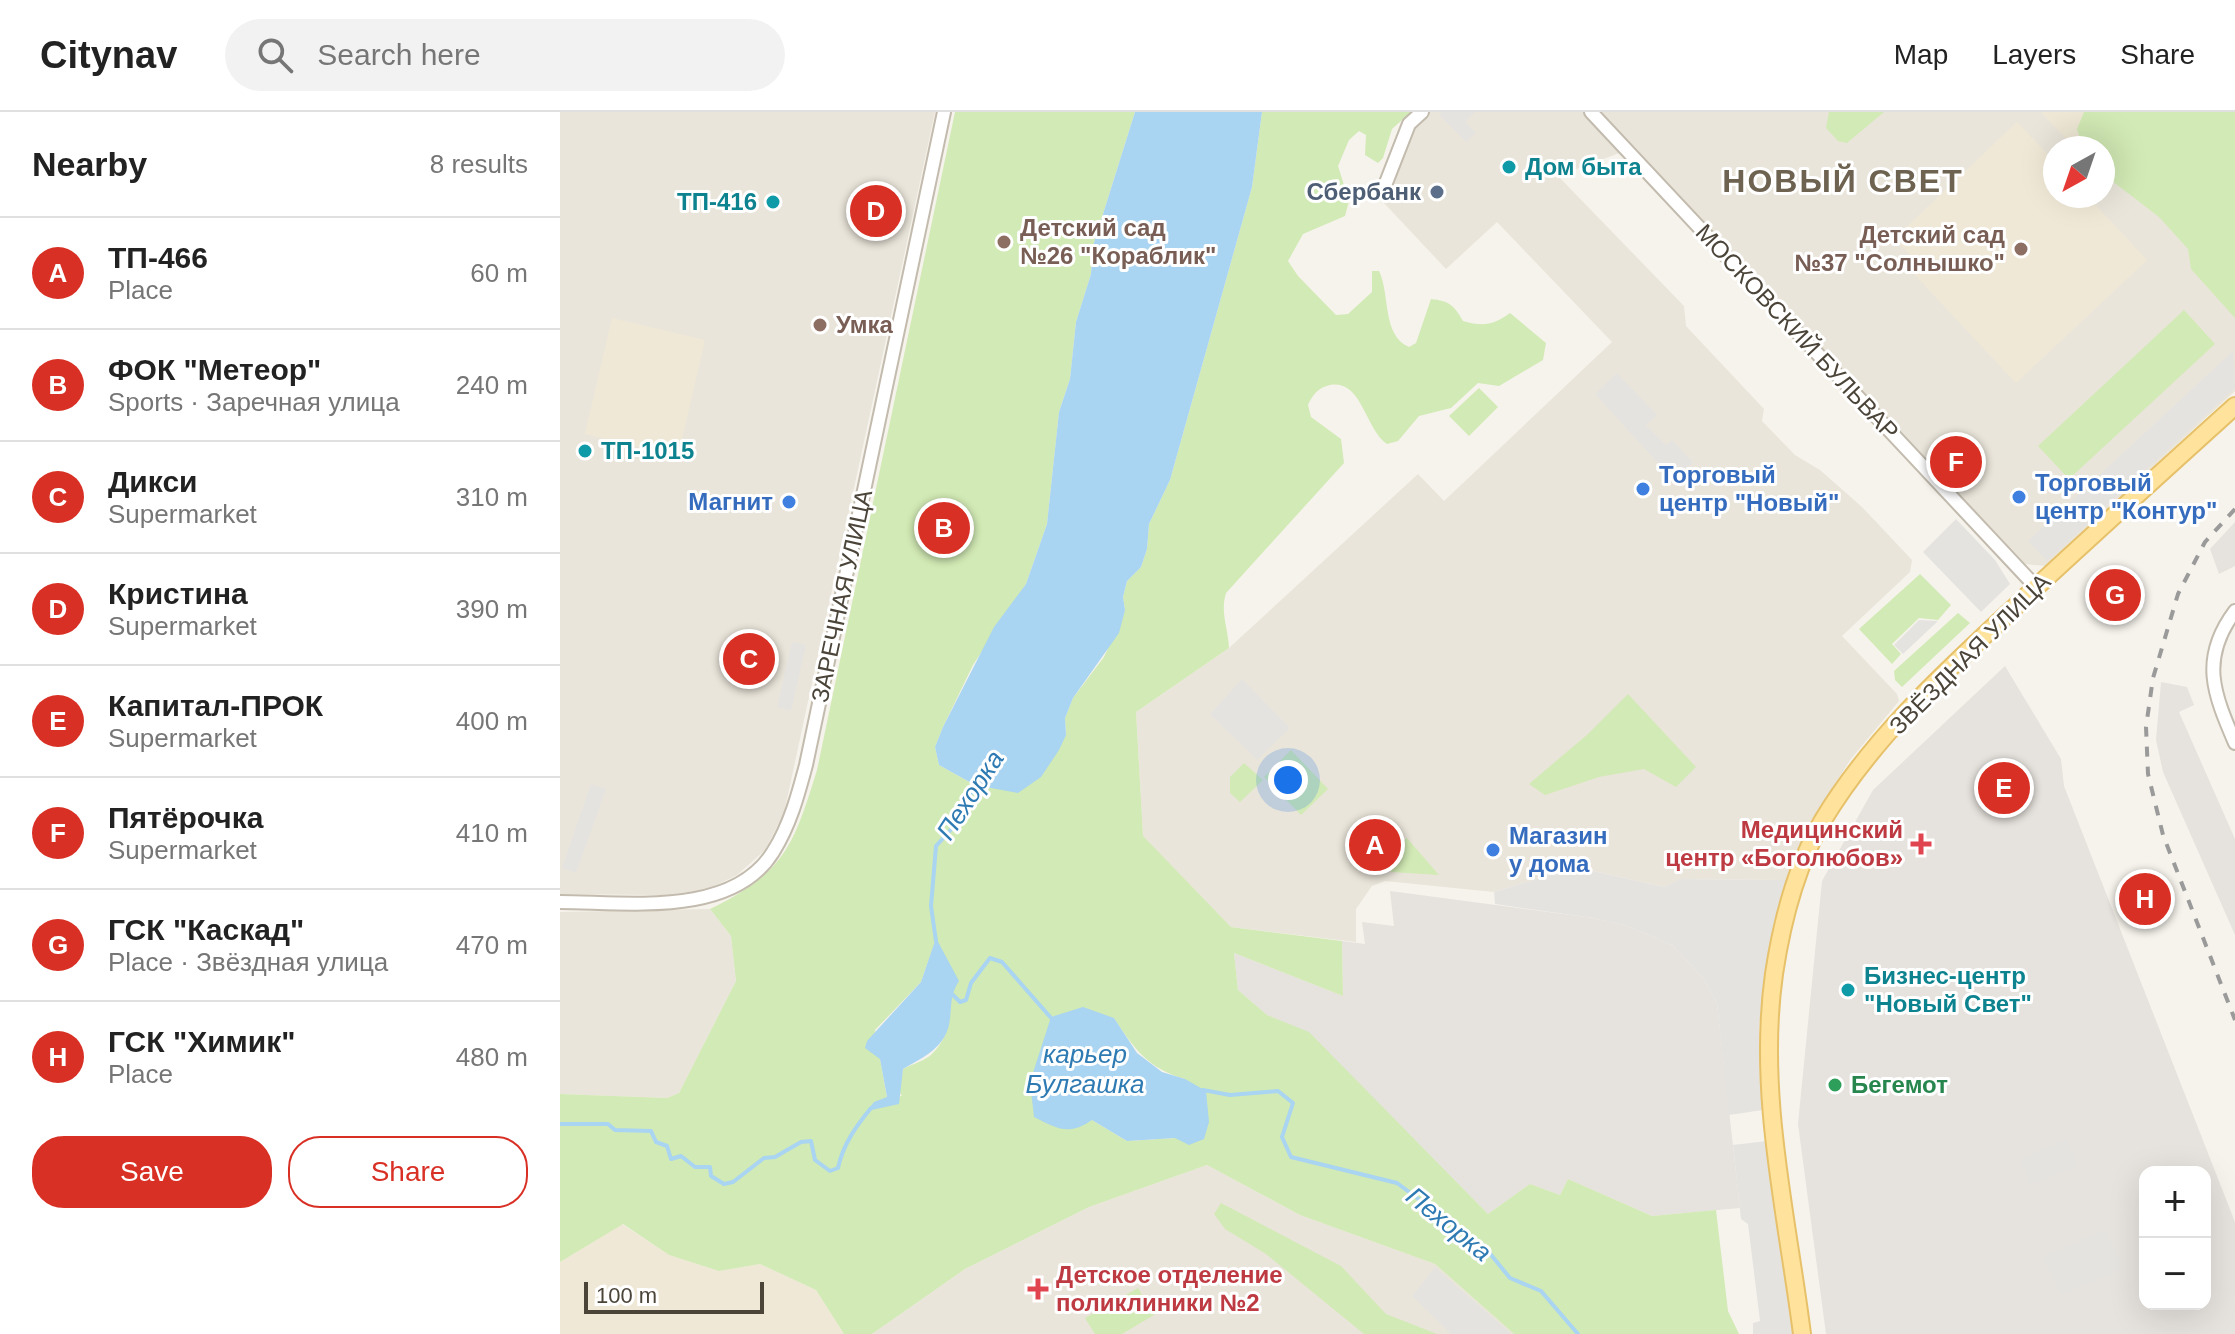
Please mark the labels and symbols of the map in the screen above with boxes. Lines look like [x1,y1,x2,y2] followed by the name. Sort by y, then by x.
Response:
[2043,136,2115,208] north arrow
[1525,153,1642,180] place label: Дом быта
[1500,158,1518,176] marker: Дом быта
[1722,163,1964,199] district label: НОВЫЙ СВЕТ
[1306,178,1422,205] place label: Сбербанк
[850,181,902,241] pin: D
[1428,183,1446,201] marker: Сбербанк
[677,188,757,215] place label: ТП-416
[764,193,782,211] marker: ТП-416
[1020,214,1216,269] place label: Детский сад №26 "Кораблик"
[1690,218,1904,445] street label: МОСКОВСКИЙ БУЛЬВАР
[1794,221,2005,276] place label: Детский сад №37 "Солнышко"
[995,233,1013,251] marker: Детский сад №26 "Кораблик"
[2012,240,2030,258] marker: Детский сад №37 "Солнышко"
[836,311,894,338] place label: Умка
[811,316,829,334] marker: Умка
[1930,432,1982,492] pin: F
[601,437,694,464] place label: ТП-1015
[576,442,594,460] marker: ТП-1015
[1659,461,1839,516] place label: Торговый центр "Новый"
[2035,469,2217,524] place label: Торговый центр "Контур"
[1634,480,1652,498] marker: Торговый центр "Новый"
[806,487,877,705] street label: ЗАРЕЧНАЯ УЛИЦА
[688,488,773,515] place label: Магнит
[2010,488,2028,506] marker: Торговый центр "Контур"
[780,493,798,511] marker: Магнит
[918,498,970,558] pin: B
[2089,565,2141,625] pin: G
[1884,568,2055,739] street label: ЗВЁЗДНАЯ УЛИЦА
[723,629,775,689] pin: C
[930,745,1010,845] water label: Пехорка
[1978,758,2030,818] pin: E
[1268,760,1308,800] your location
[1349,815,1401,875] pin: A
[1665,816,1903,871] place label: Медицинский центр «Боголюбов»
[1509,822,1607,877] place label: Магазин у дома
[1910,833,1932,855] marker: Медицинский центр «Боголюбов»
[1484,841,1502,859] marker: Магазин у дома
[2119,869,2171,929] pin: H
[1864,962,2032,1017] place label: Бизнес-центр "Новый Свет"
[1839,981,1857,999] marker: Бизнес-центр "Новый Свет"
[1025,1039,1145,1099] water label: карьер Булгашка
[1851,1071,1948,1098] place label: Бегемот
[1826,1076,1844,1094] marker: Бегемот
[1400,1181,1498,1267] water label: Пехорка
[1056,1261,1283,1316] place label: Детское отделение поликлиники №2
[584,1278,764,1314] scale bar
[1027,1278,1049,1300] marker: Детское отделение поликлиники №2

